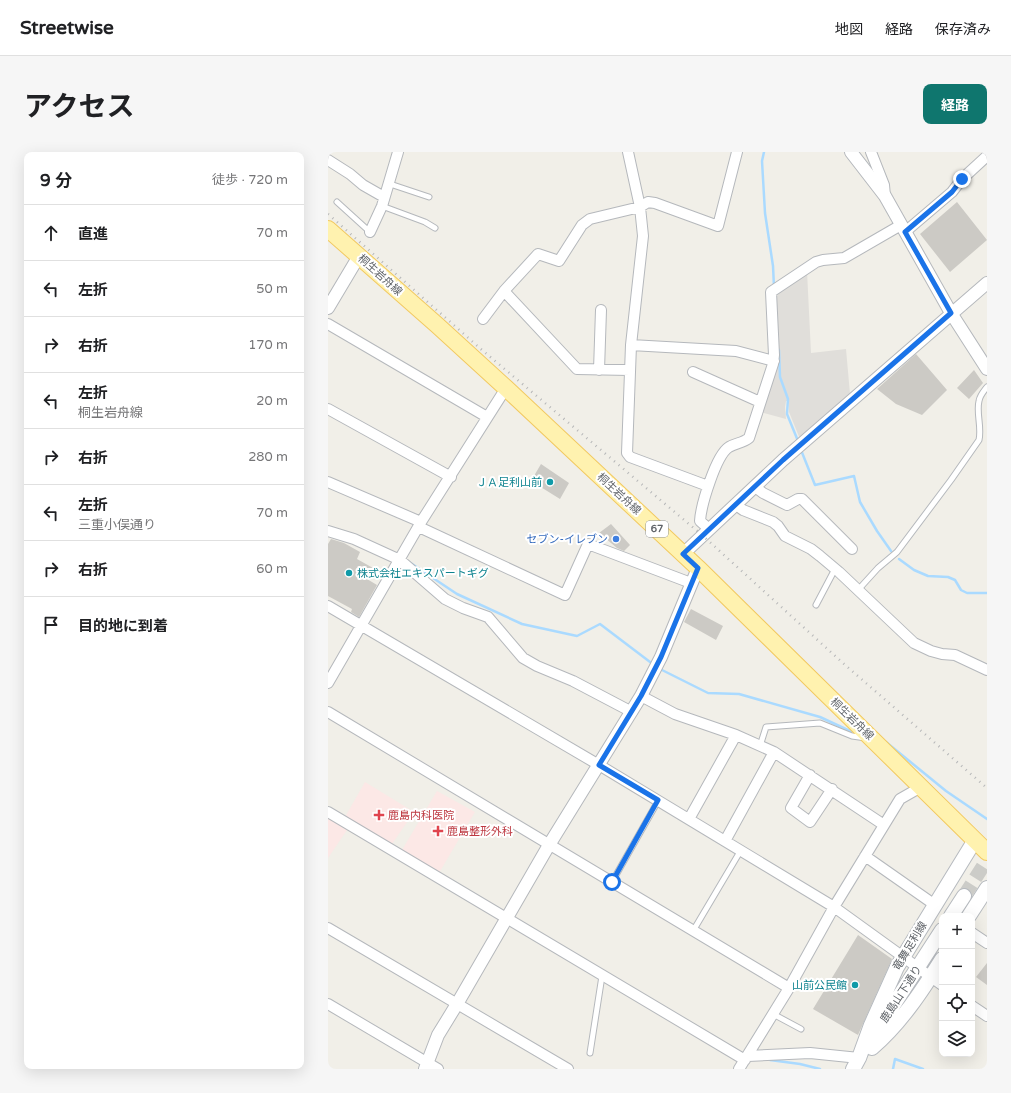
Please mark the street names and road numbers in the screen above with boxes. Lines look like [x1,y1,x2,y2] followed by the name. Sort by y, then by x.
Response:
[355,252,405,298] street label: 桐生岩舟線
[594,470,644,518] street label: 桐生岩舟線
[646,521,668,537] road number: 67
[828,695,876,743] street label: 桐生岩舟線
[890,919,930,973] street label: 竜舞足利線
[878,963,924,1025] street label: 鹿島山下通り

